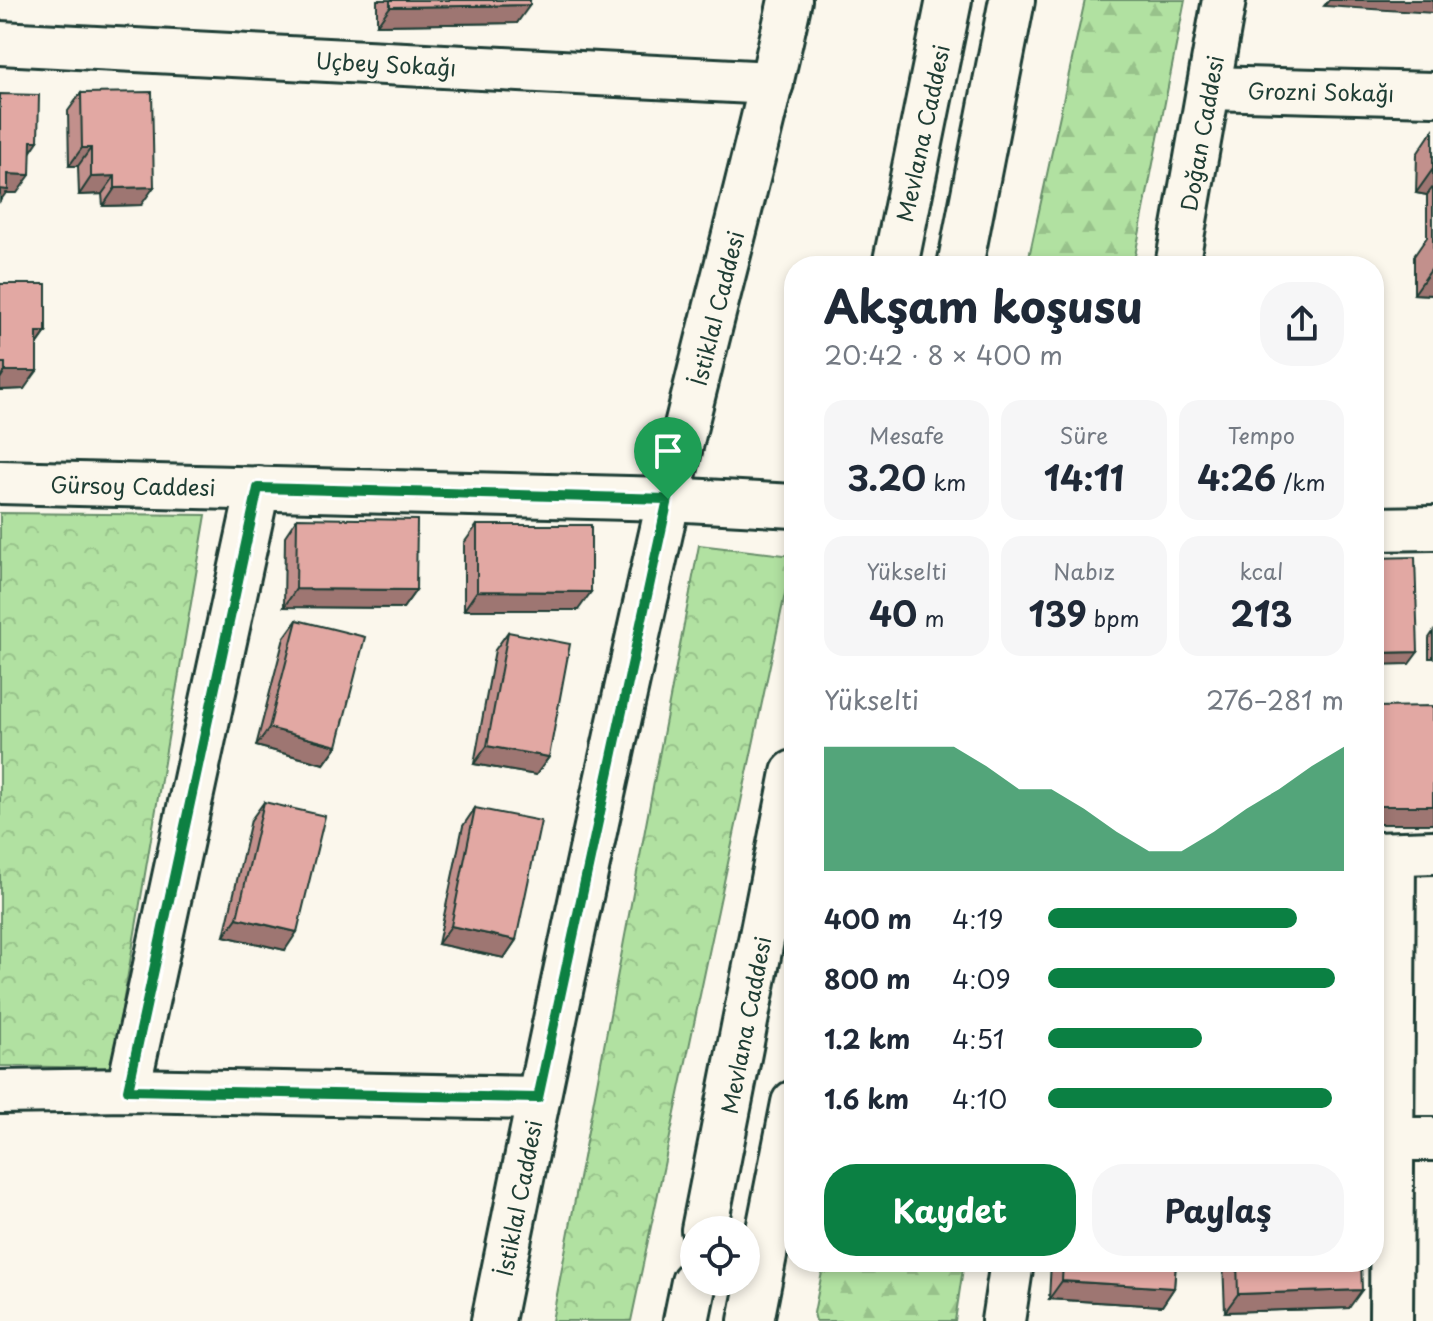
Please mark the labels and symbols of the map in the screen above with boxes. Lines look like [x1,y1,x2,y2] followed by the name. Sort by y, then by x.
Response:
[887,41,957,225] street label: Mevlana Caddesi
[315,43,457,83] street label: Uçbey Sokağı
[1171,53,1231,213] street label: Doğan Caddesi
[1247,73,1395,109] street label: Grozni Sokağı
[681,227,751,389] street label: İstiklal Caddesi
[634,417,702,499] pin
[50,467,216,503] street label: Gürsoy Caddesi
[712,933,778,1117] street label: Mevlana Caddesi
[487,1117,549,1279] street label: İstiklal Caddesi

